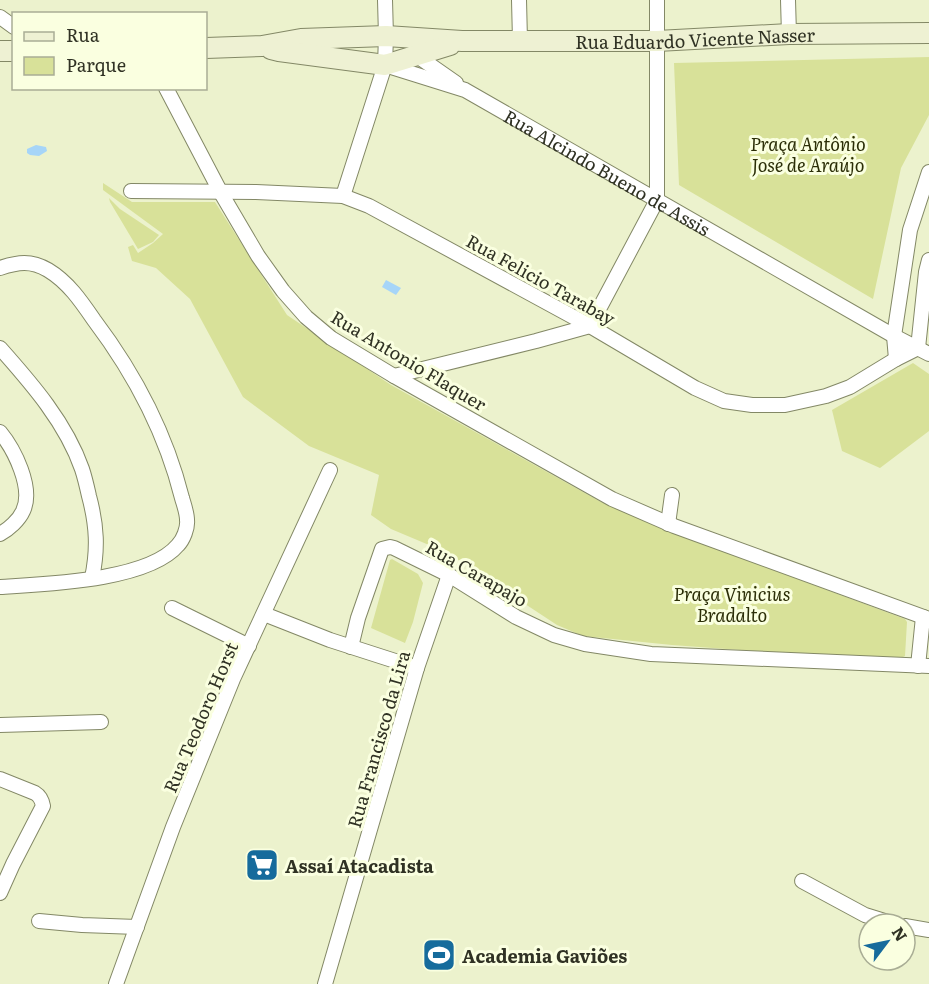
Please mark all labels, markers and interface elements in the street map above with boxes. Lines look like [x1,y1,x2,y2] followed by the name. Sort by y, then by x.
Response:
[12,12,207,90] legend
[575,20,815,55] street label: Rua Eduardo Vicente Nasser
[66,21,100,48] text: Rua
[66,51,126,78] text: Parque
[499,102,716,242] street label: Rua Alcindo Bueno de Assis
[750,130,866,178] park label: Praça Antônio José de Araújo
[462,227,621,332] street label: Rua Felicio Tarabay
[326,303,492,417] street label: Rua Antonio Flaquer
[421,533,533,613] street label: Rua Carapajo
[674,580,790,628] park label: Praça Vinicius Bradalto
[156,637,244,797] street label: Rua Teodoro Horst
[340,647,416,831] street label: Rua Francisco da Lira
[244,847,280,883] supermarket icon: Assaí Atacadista
[285,852,434,879] place label: Assaí Atacadista
[857,912,917,972] north arrow
[887,921,914,946] text: N
[421,937,457,973] sports icon: Academia Gaviões
[462,942,627,969] place label: Academia Gaviões

